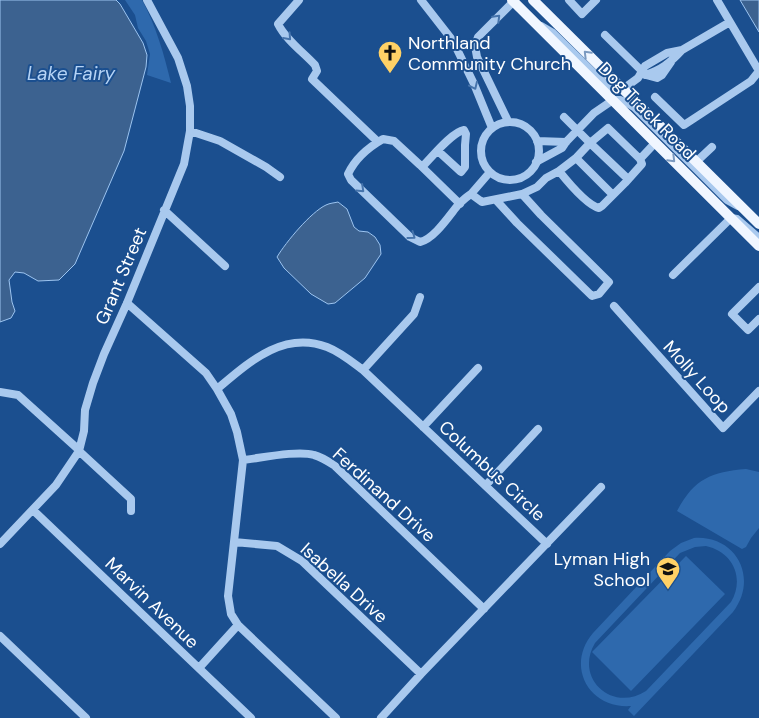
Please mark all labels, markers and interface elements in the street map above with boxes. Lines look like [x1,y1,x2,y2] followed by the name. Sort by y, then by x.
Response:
[491,15,500,24] one-way arrow
[408,31,571,76] place label: Northland Community Church
[282,32,291,41] one-way arrow
[377,40,403,74] church icon: Northland Community Church
[584,51,593,60] one-way arrow
[593,57,701,165] street label: Dog Track Road
[27,61,116,86] water label: Lake Fairy
[468,81,478,90] one-way arrow
[666,153,675,162] one-way arrow
[355,183,364,192] one-way arrow
[90,224,152,328] street label: Grant Street
[406,230,416,239] one-way arrow
[658,335,736,419] street label: Molly Loop
[434,415,550,527] street label: Columbus Circle
[327,442,441,548] street label: Ferdinand Drive
[295,537,393,629] street label: Isabella Drive
[554,547,650,592] place label: Lyman High School
[100,552,204,654] street label: Marvin Avenue
[655,556,681,590] school or university icon: Lyman High School

